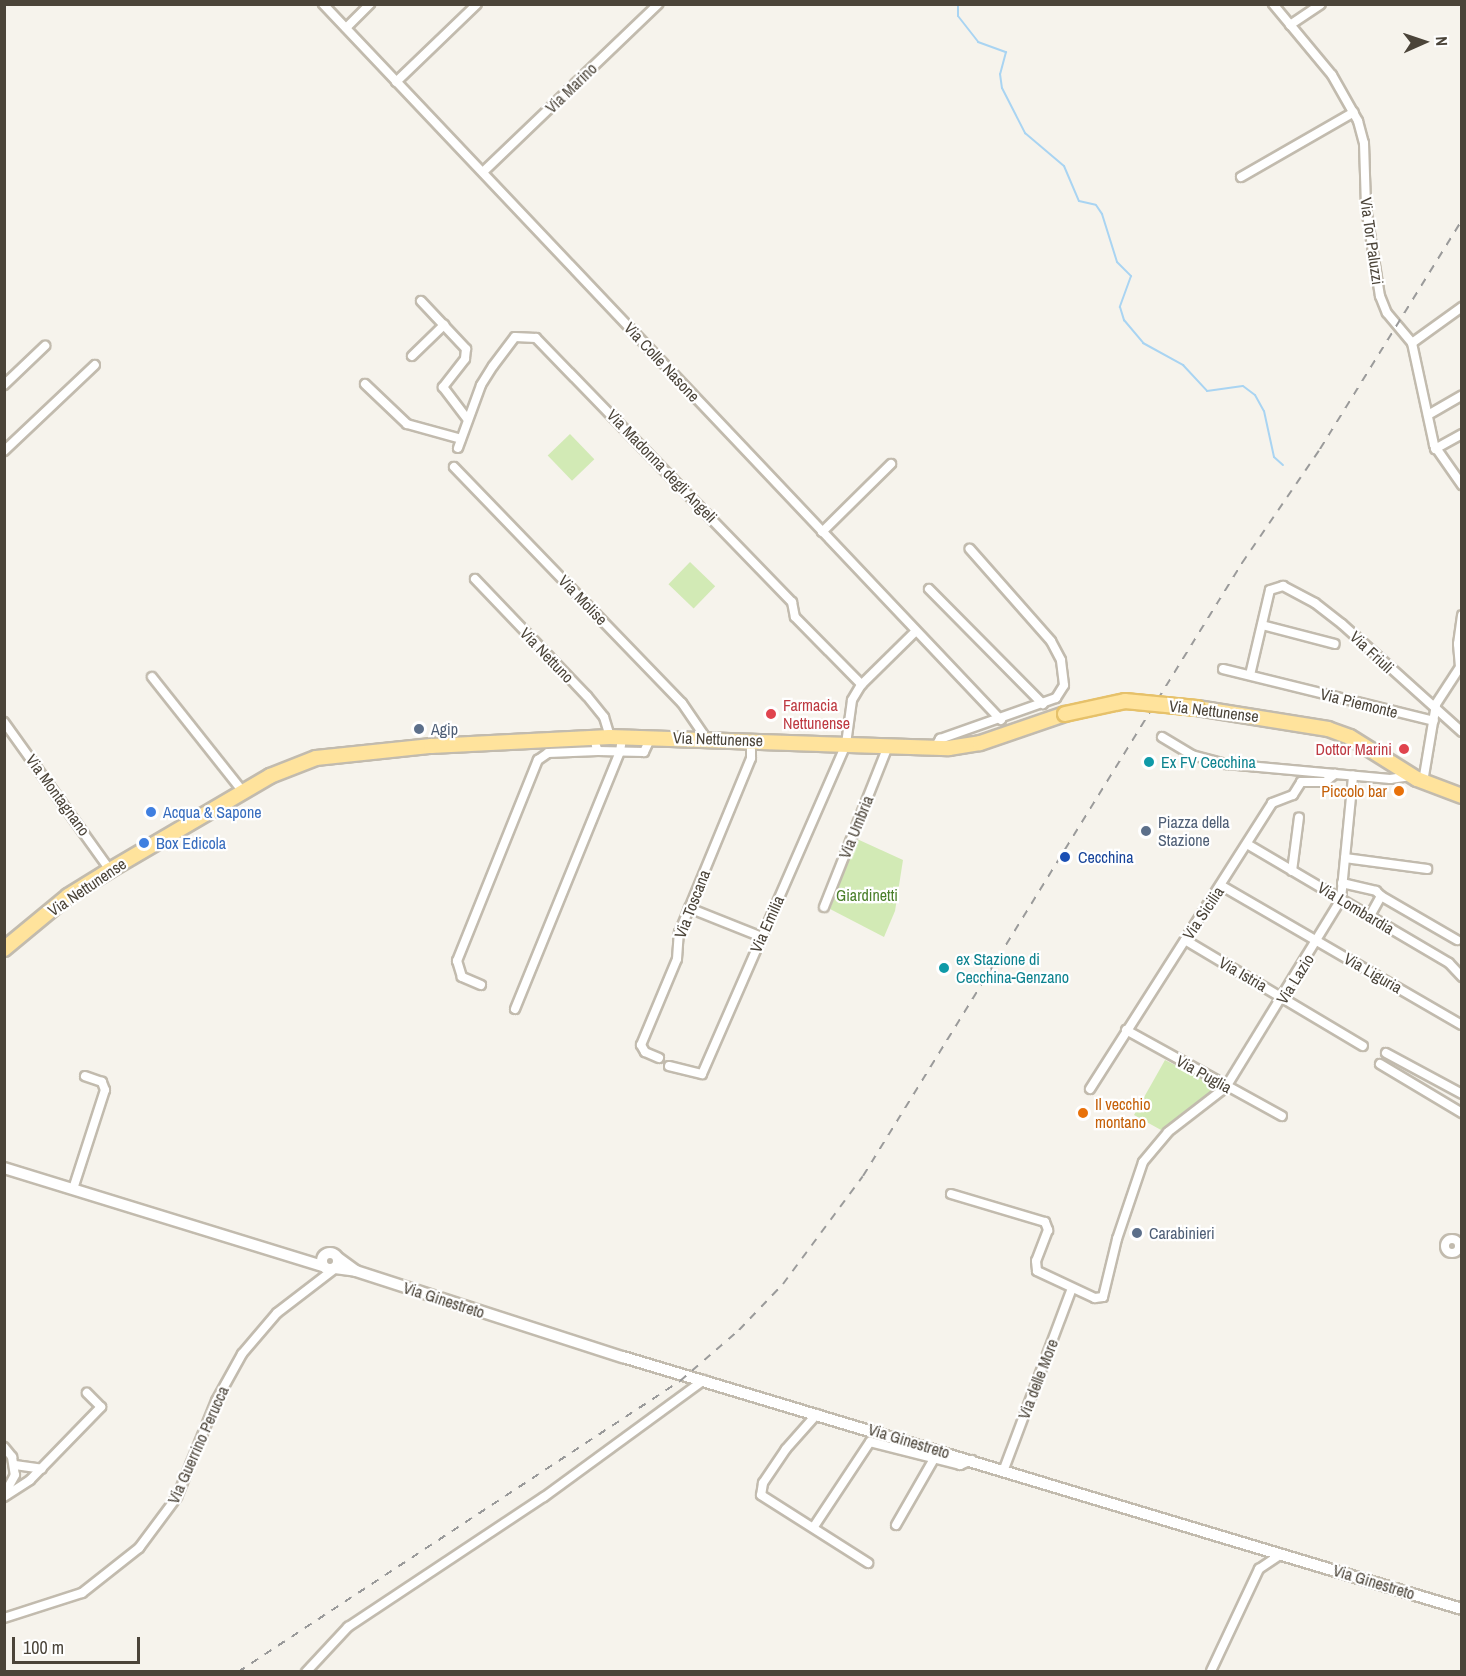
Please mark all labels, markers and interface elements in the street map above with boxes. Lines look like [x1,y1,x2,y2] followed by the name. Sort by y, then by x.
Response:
[1394,12,1454,72] north arrow
[1431,36,1453,46] text: N
[541,59,601,117] street label: Via Marino
[1356,196,1388,286] street label: Via Tor Paluzzi
[620,318,704,406] street label: Via Colle Nasone
[603,405,721,527] street label: Via Madonna degli Angeli
[555,571,611,629] street label: Via Molise
[516,623,578,687] street label: Via Nettuno
[1346,627,1398,677] street label: Via Friuli
[1318,684,1400,722] street label: Via Piemonte
[783,695,850,733] place label: Farmacia Nettunense
[1168,696,1260,726] street label: Via Nettunense
[764,707,778,721] marker: Farmacia Nettunense
[431,719,458,739] place label: Agip
[412,722,426,736] marker: Agip
[673,728,763,750] street label: Via Nettunense
[1315,739,1392,759] place label: Dottor Marini
[1397,742,1411,756] marker: Dottor Marini
[22,750,94,840] street label: Via Montagnano
[1161,752,1256,772] place label: Ex FV Cecchina
[1142,755,1156,769] marker: Ex FV Cecchina
[1321,781,1387,801] place label: Piccolo bar
[1392,784,1406,798] marker: Piccolo bar
[835,793,877,861] street label: Via Umbria
[163,802,261,822] place label: Acqua & Sapone
[144,805,158,819] marker: Acqua & Sapone
[1158,812,1229,850] place label: Piazza della Stazione
[1139,824,1153,838] marker: Piazza della Stazione
[156,833,226,853] place label: Box Edicola
[137,836,151,850] marker: Box Edicola
[1078,847,1133,867] place label: Cecchina
[1056,848,1074,866] marker: Cecchina
[44,854,130,920] street label: Via Nettunense
[670,867,714,941] street label: Via Toscana
[1314,878,1398,938] street label: Via Lombardia
[1178,883,1228,943] street label: Via Sicilia
[836,885,898,905] park label: Giardinetti
[746,893,788,955] street label: Via Emilia
[956,949,1069,987] place label: ex Stazione di Cecchina-Genzano
[1341,949,1405,997] street label: Via Liguria
[1272,950,1318,1008] street label: Via Lazio
[1216,953,1270,995] street label: Via Istria
[937,961,951,975] marker: ex Stazione di Cecchina-Genzano
[1173,1051,1235,1097] street label: Via Puglia
[1095,1094,1150,1132] place label: Il vecchio montano
[1076,1106,1090,1120] marker: Il vecchio montano
[1149,1223,1215,1243] place label: Carabinieri
[1130,1226,1144,1240] marker: Carabinieri
[401,1278,487,1322] street label: Via Ginestreto
[1014,1336,1062,1422] street label: Via delle More
[163,1383,233,1507] street label: Via Guerrino Perucca
[866,1419,952,1463] street label: Via Ginestreto
[1331,1560,1417,1604] street label: Via Ginestreto
[15,1625,142,1663] scale bar
[23,1635,64,1660] text: 100 m

